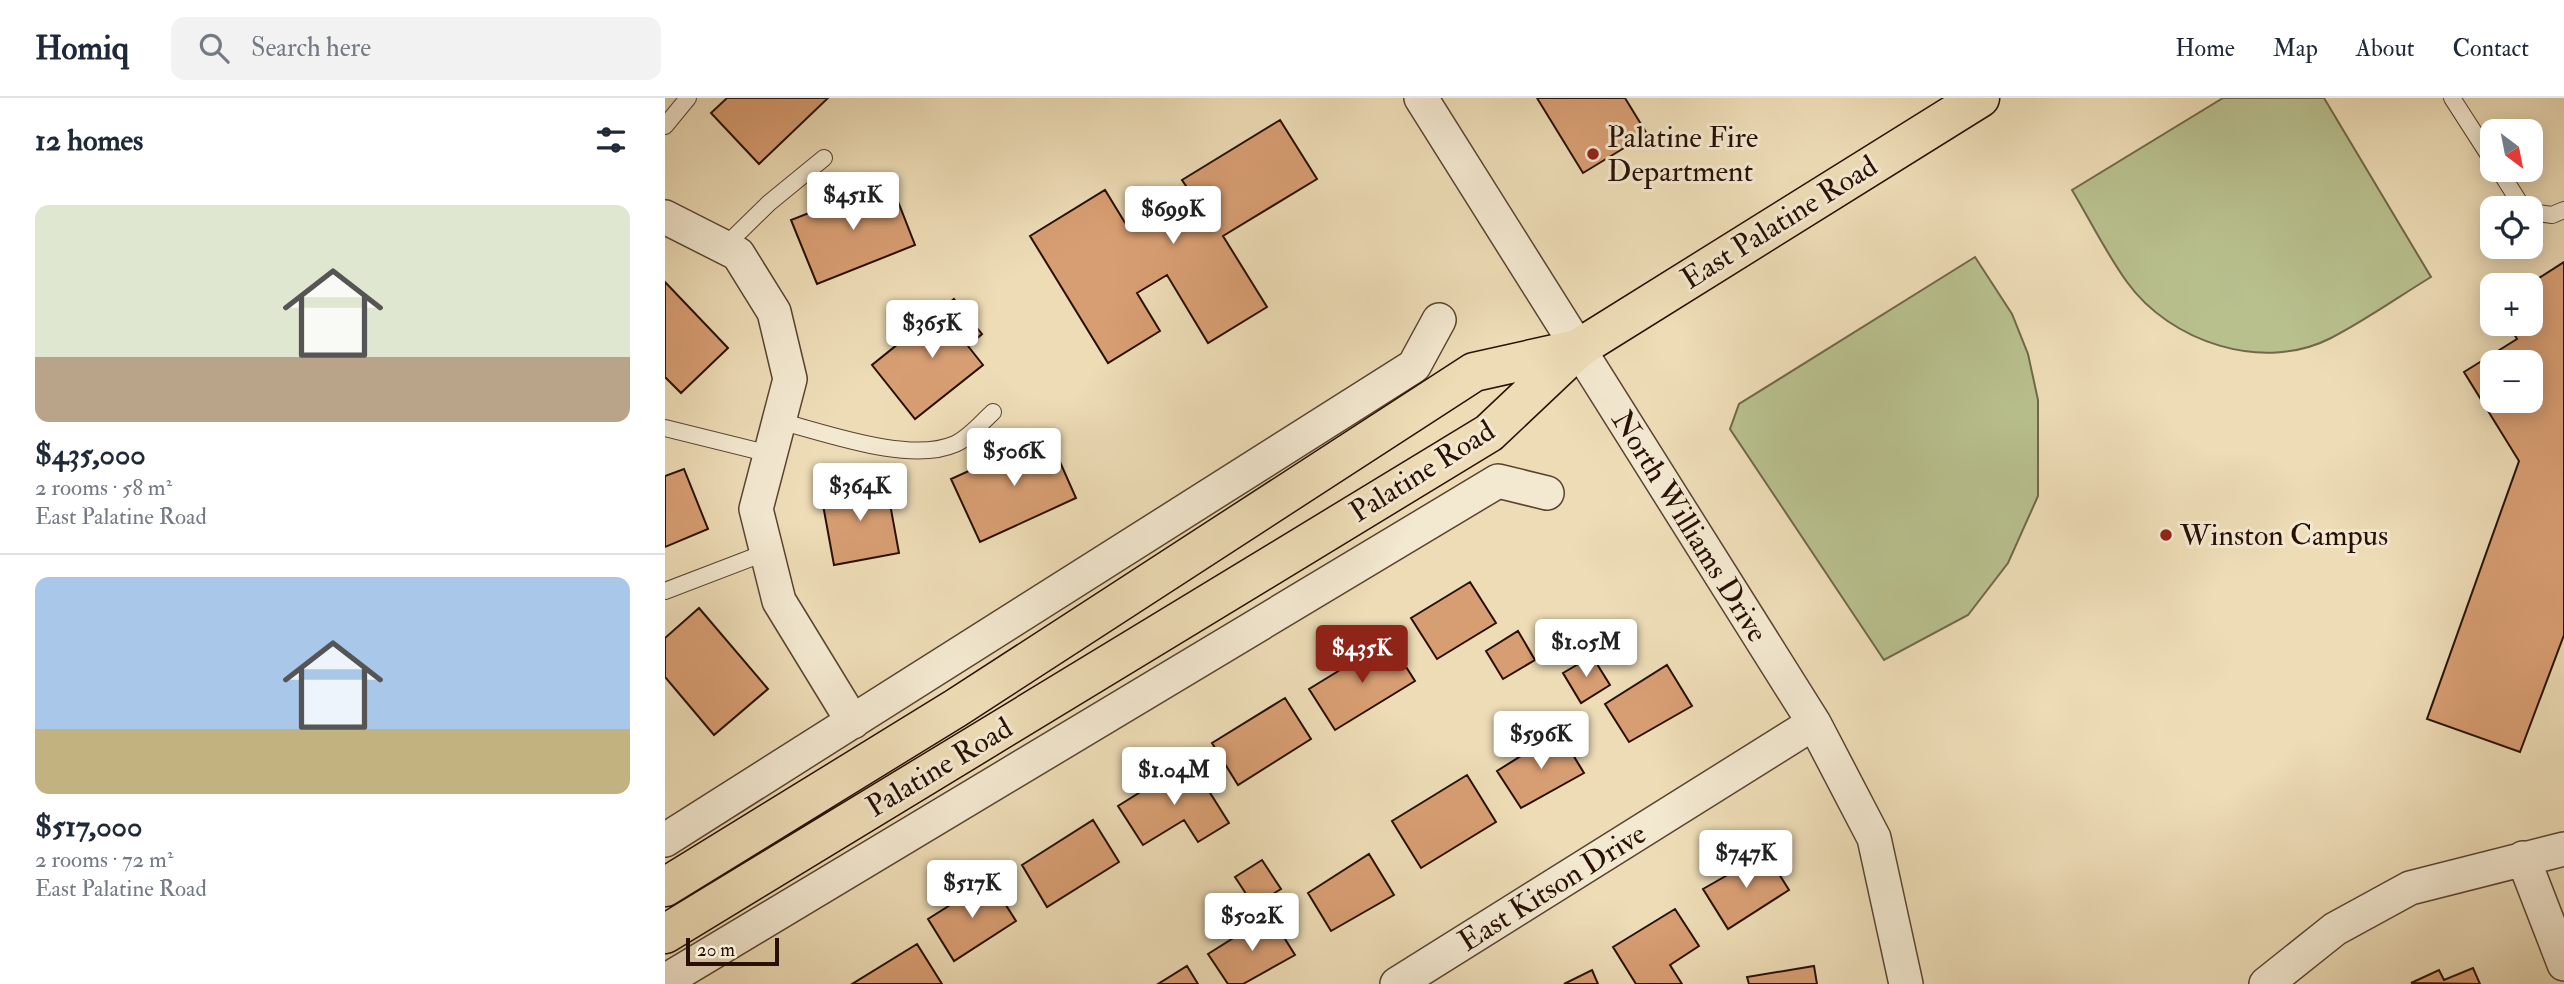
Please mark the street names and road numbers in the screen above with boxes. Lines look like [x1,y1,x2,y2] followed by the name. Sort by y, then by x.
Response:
[1674,147,1884,298] street label: East Palatine Road
[1603,404,1776,649] street label: North Williams Drive
[1343,412,1502,531] street label: Palatine Road
[859,709,1019,826] street label: Palatine Road
[1452,815,1653,960] street label: East Kitson Drive

